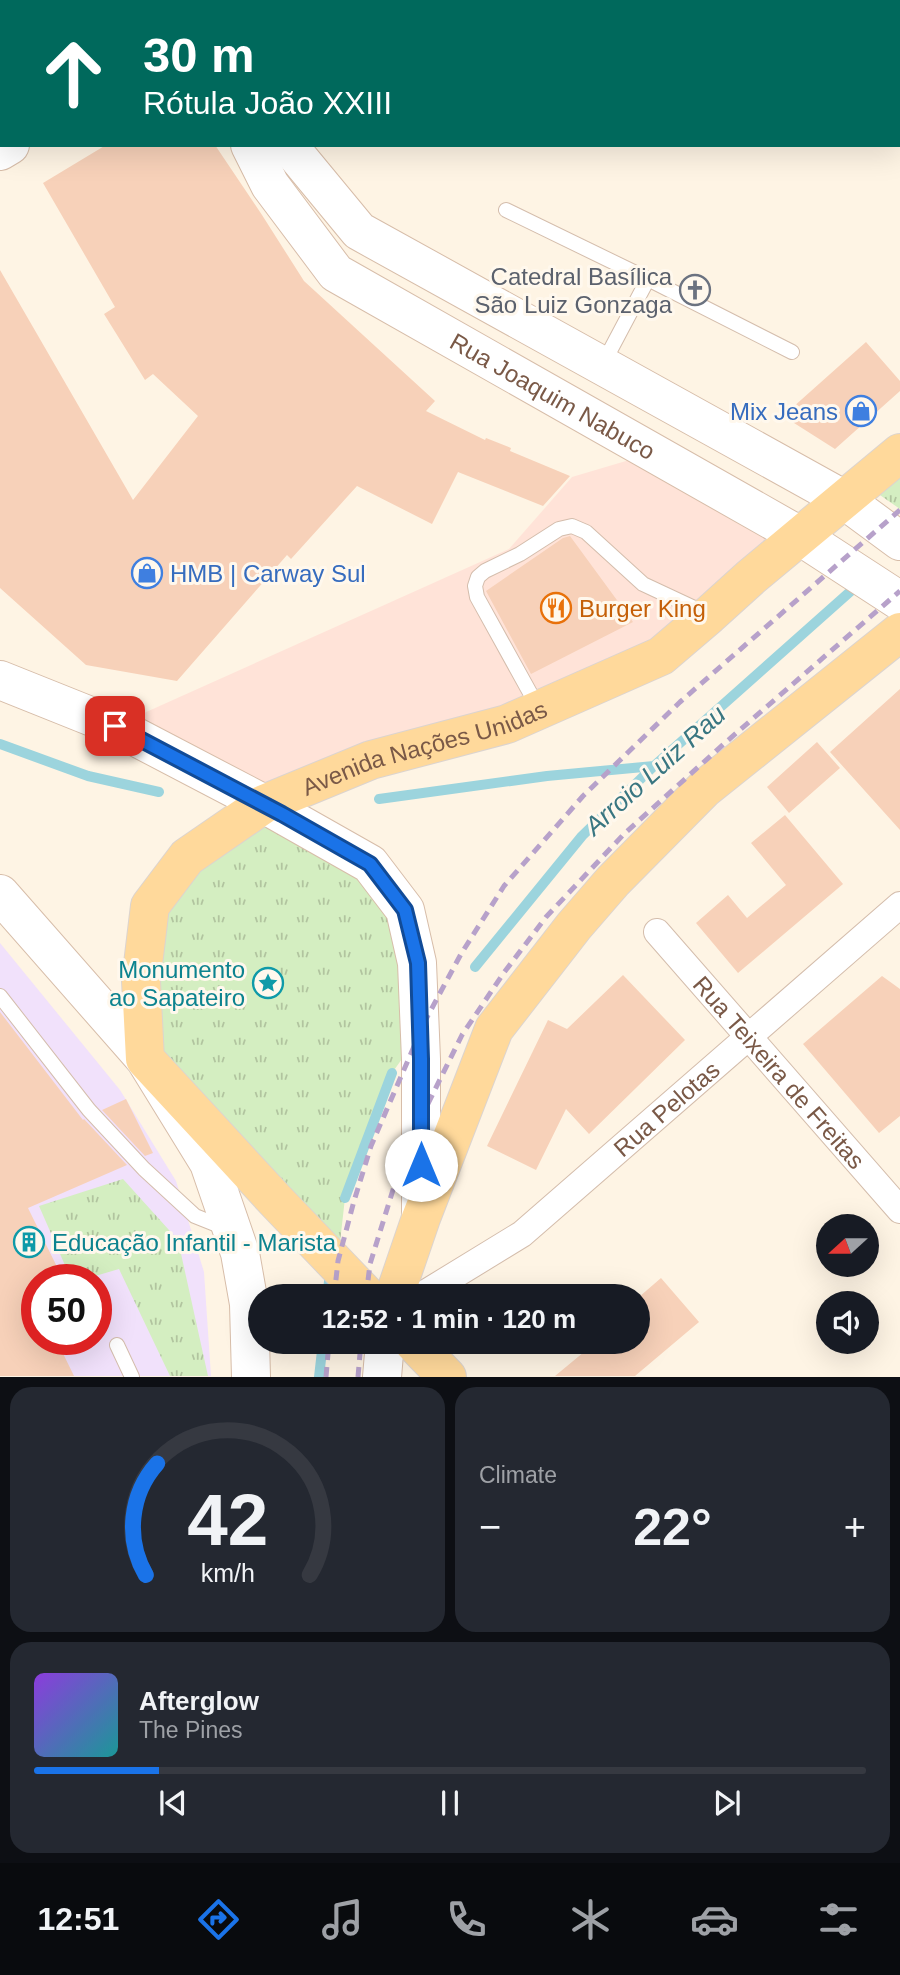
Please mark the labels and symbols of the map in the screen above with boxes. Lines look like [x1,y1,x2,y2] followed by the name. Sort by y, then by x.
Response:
[475,263,673,318] place label: Catedral Basílica São Luiz Gonzaga
[678,273,712,307] church icon: Catedral Basílica São Luiz Gonzaga
[446,327,660,465] street label: Rua Joaquim Nabuco
[844,394,878,428] shop icon: Mix Jeans
[730,398,838,425] place label: Mix Jeans
[130,556,164,590] shop icon: HMB | Carway Sul
[170,560,366,587] place label: HMB | Carway Sul
[539,591,573,625] restaurant icon: Burger King
[579,595,706,622] place label: Burger King
[298,695,551,800] street label: Avenida Nações Unidas
[85,696,145,756] pin
[577,699,732,842] water label: Arroio Luiz Rau
[109,956,245,1011] place label: Monumento ao Sapateiro
[251,966,285,1000] place icon: Monumento ao Sapateiro
[688,970,871,1174] street label: Rua Teixeira de Freitas
[608,1055,724,1162] street label: Rua Pelotas
[384,1128,458,1202] position arrow
[816,1214,878,1278] north arrow
[12,1225,46,1259] building icon: Educação Infantil - Marista
[52,1229,337,1256] place label: Educação Infantil - Marista
[21,1264,112,1355] speed limit sign: 50

